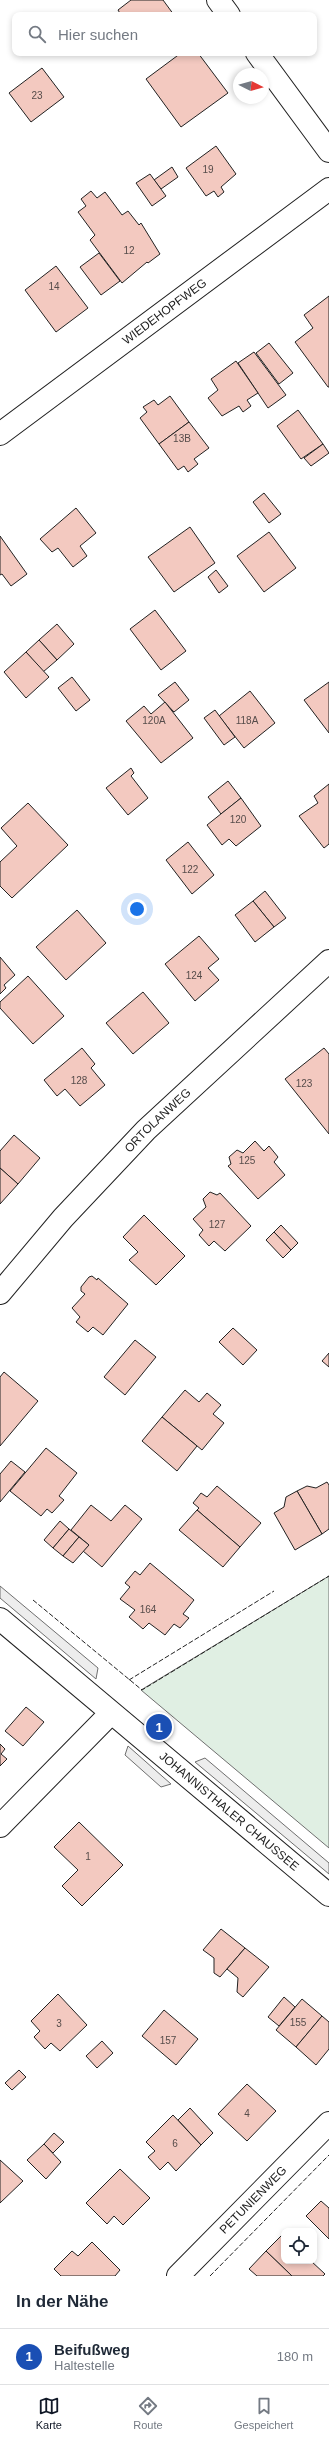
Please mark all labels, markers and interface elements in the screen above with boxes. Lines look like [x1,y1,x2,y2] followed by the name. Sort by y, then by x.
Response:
[12,12,317,56] search box
[26,23,48,45] icon: search
[58,26,138,43] text: Hier suchen
[233,68,269,104] north arrow
[31,90,43,101] house number: 23
[202,164,214,175] house number: 19
[123,245,135,256] house number: 12
[120,276,209,347] street label: WIEDEHOPFWEG
[48,281,60,292] house number: 14
[173,433,191,444] house number: 13B
[142,715,166,726] house number: 120A
[236,715,259,726] house number: 118A
[230,814,247,825] house number: 120
[182,864,199,875] house number: 122
[127,899,147,919] your location
[186,970,203,981] house number: 124
[71,1075,88,1086] house number: 128
[296,1078,313,1089] house number: 123
[122,1085,194,1155] street label: ORTOLANWEG
[239,1155,256,1166] house number: 125
[209,1219,226,1230] house number: 127
[140,1604,157,1615] house number: 164
[146,1712,172,1742] pin: 1
[157,1749,302,1874] street label: JOHANNISTHALER CHAUSSEE
[85,1851,91,1862] house number: 1
[290,2017,307,2028] house number: 155
[56,2018,62,2029] house number: 3
[160,2035,177,2046] house number: 157
[244,2108,250,2119] house number: 4
[172,2138,178,2149] house number: 6
[217,2163,290,2237] street label: PETUNIENWEG
[281,2228,317,2264] map controls
[281,2228,317,2264] button: locate
[16,2292,109,2311] text: In der Nähe
[54,2341,130,2358] text: Beifußweg
[25,2349,33,2364] text: 1
[277,2349,313,2364] text: 180 m
[54,2358,115,2373] text: Haltestelle
[36,2395,62,2431] tab: Karte
[133,2395,163,2431] tab: Route
[234,2395,293,2431] tab: Gespeichert

